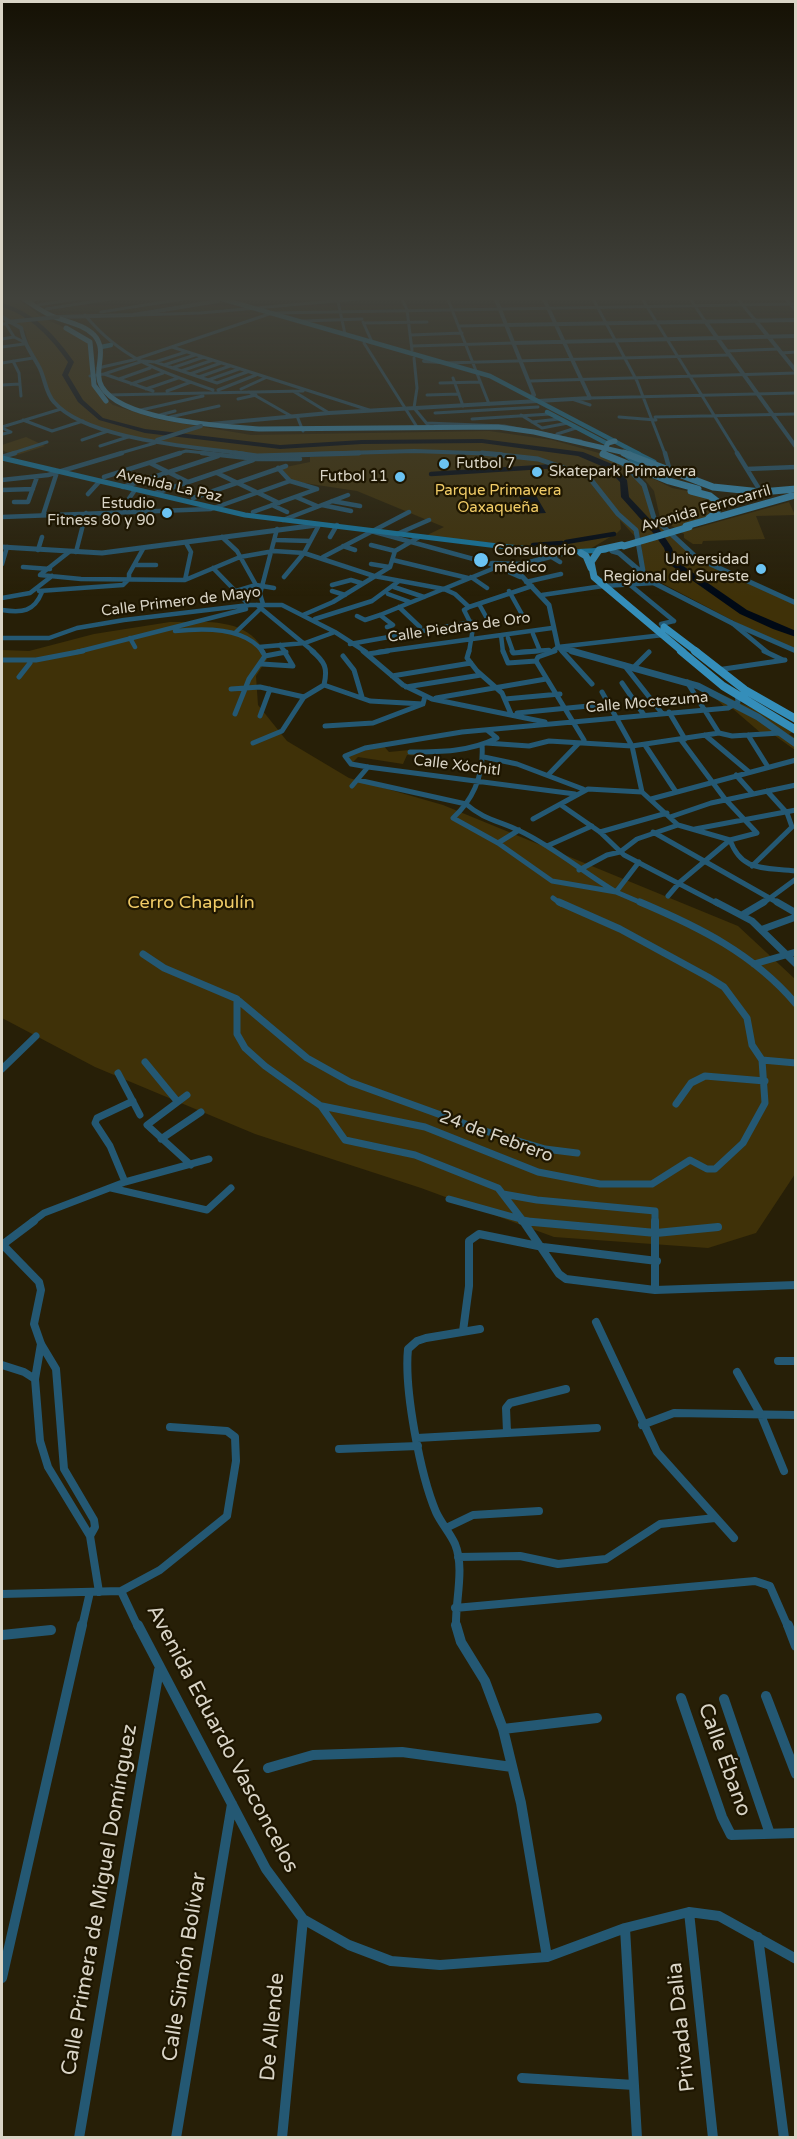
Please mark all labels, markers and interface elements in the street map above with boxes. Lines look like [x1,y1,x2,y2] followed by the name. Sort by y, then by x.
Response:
[456,455,515,473] place label: Futbol 7
[437,457,451,471] marker: Futbol 7
[549,463,696,481] place label: Skatepark Primavera
[114,465,224,507] street label: Avenida La Paz
[530,465,544,479] marker: Skatepark Primavera
[319,468,388,486] place label: Futbol 11
[393,470,407,484] marker: Futbol 11
[435,482,561,517] park label: Parque Primavera Oaxaqueña
[639,482,773,536] street label: Avenida Ferrocarril
[47,495,155,530] place label: Estudio Fitness 80 y 90
[160,506,174,520] marker: Estudio Fitness 80 y 90
[494,542,576,577] place label: Consultorio médico
[472,551,490,569] marker: Consultorio médico
[603,551,749,586] place label: Universidad Regional del Sureste
[754,562,768,576] marker: Universidad Regional del Sureste
[100,583,262,621] street label: Calle Primero de Mayo
[386,609,532,647] street label: Calle Piedras de Oro
[585,689,709,717] street label: Calle Moctezuma
[412,752,502,780] street label: Calle Xóchitl
[127,892,255,914] park label: Cerro Chapulín
[436,1106,556,1168] street label: 24 de Febrero
[141,1601,303,1877] street label: Avenida Eduardo Vasconcelos
[692,1700,756,1820] street label: Calle Ébano
[57,1722,143,2078] street label: Calle Primera de Miguel Domínguez
[158,1871,212,2063] street label: Calle Simón Bolívar
[663,1961,701,2093] street label: Privada Dalia
[256,1972,290,2082] street label: De Allende

